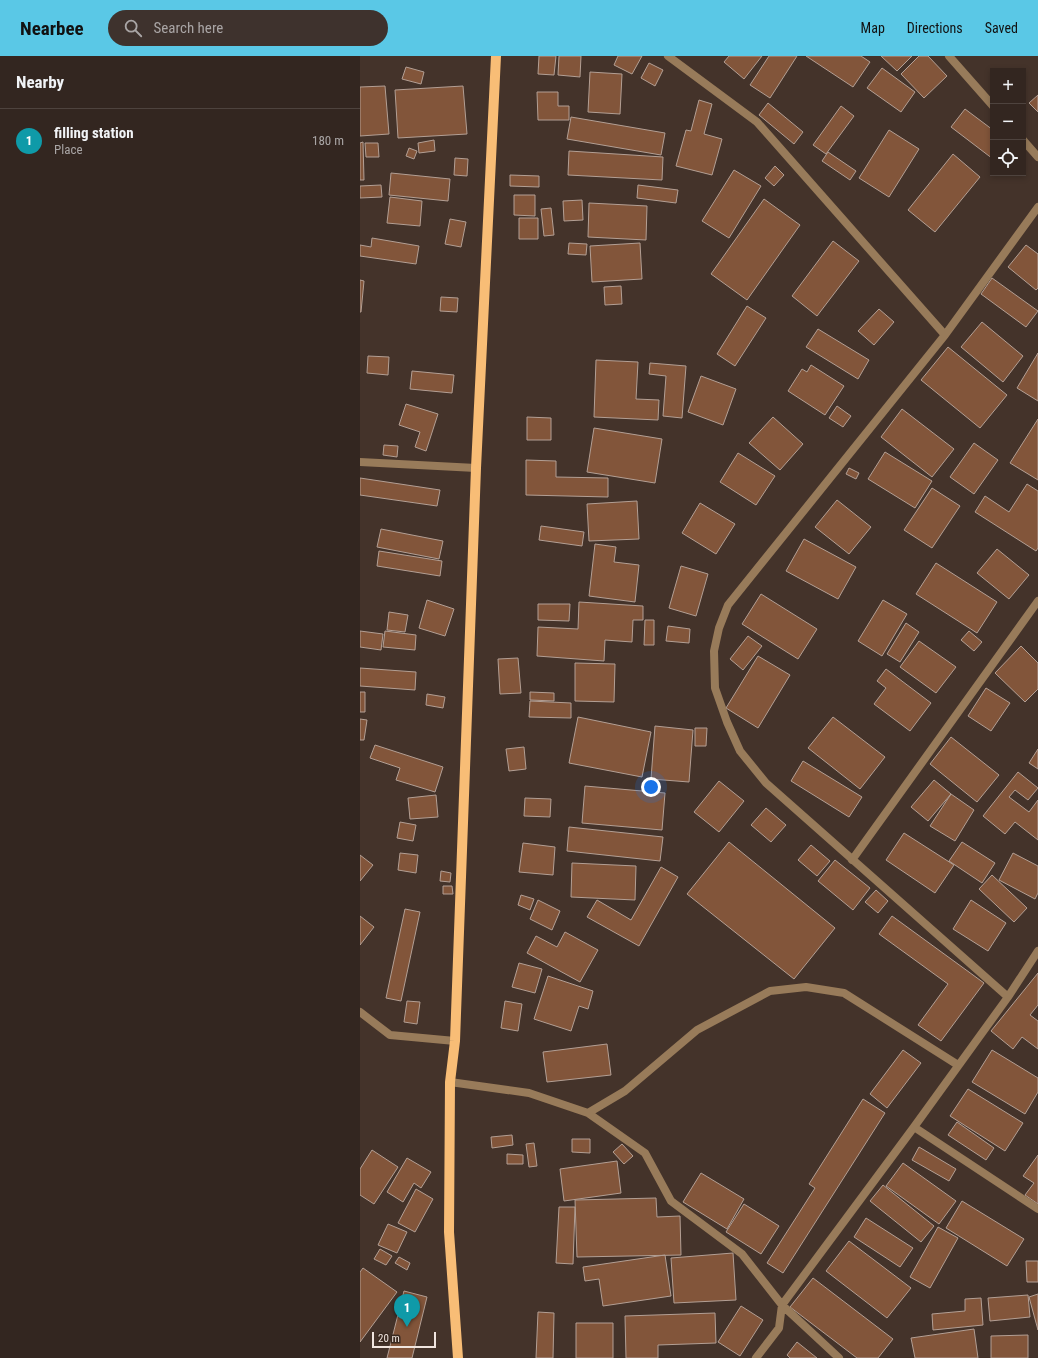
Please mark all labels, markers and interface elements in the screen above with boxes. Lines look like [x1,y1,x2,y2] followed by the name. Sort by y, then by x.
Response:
[108,10,388,46] search box
[20,17,84,40] text: Nearbee
[122,17,144,39] icon: search
[154,19,223,37] text: Search here
[861,20,885,36] text: Map
[907,20,963,36] text: Directions
[985,20,1018,36] text: Saved
[990,68,1026,176] map controls
[990,68,1026,104] button: +
[16,72,64,92] text: Nearby
[990,104,1026,140] button: −
[54,124,134,142] text: filling station
[26,133,32,148] text: 1
[312,133,344,148] text: 180 m
[990,140,1026,176] button: locate
[54,142,83,157] text: Place
[641,777,661,797] your location
[394,1294,420,1327] pin: 1
[372,1330,436,1349] scale bar
[378,1332,400,1345] text: 20 m

